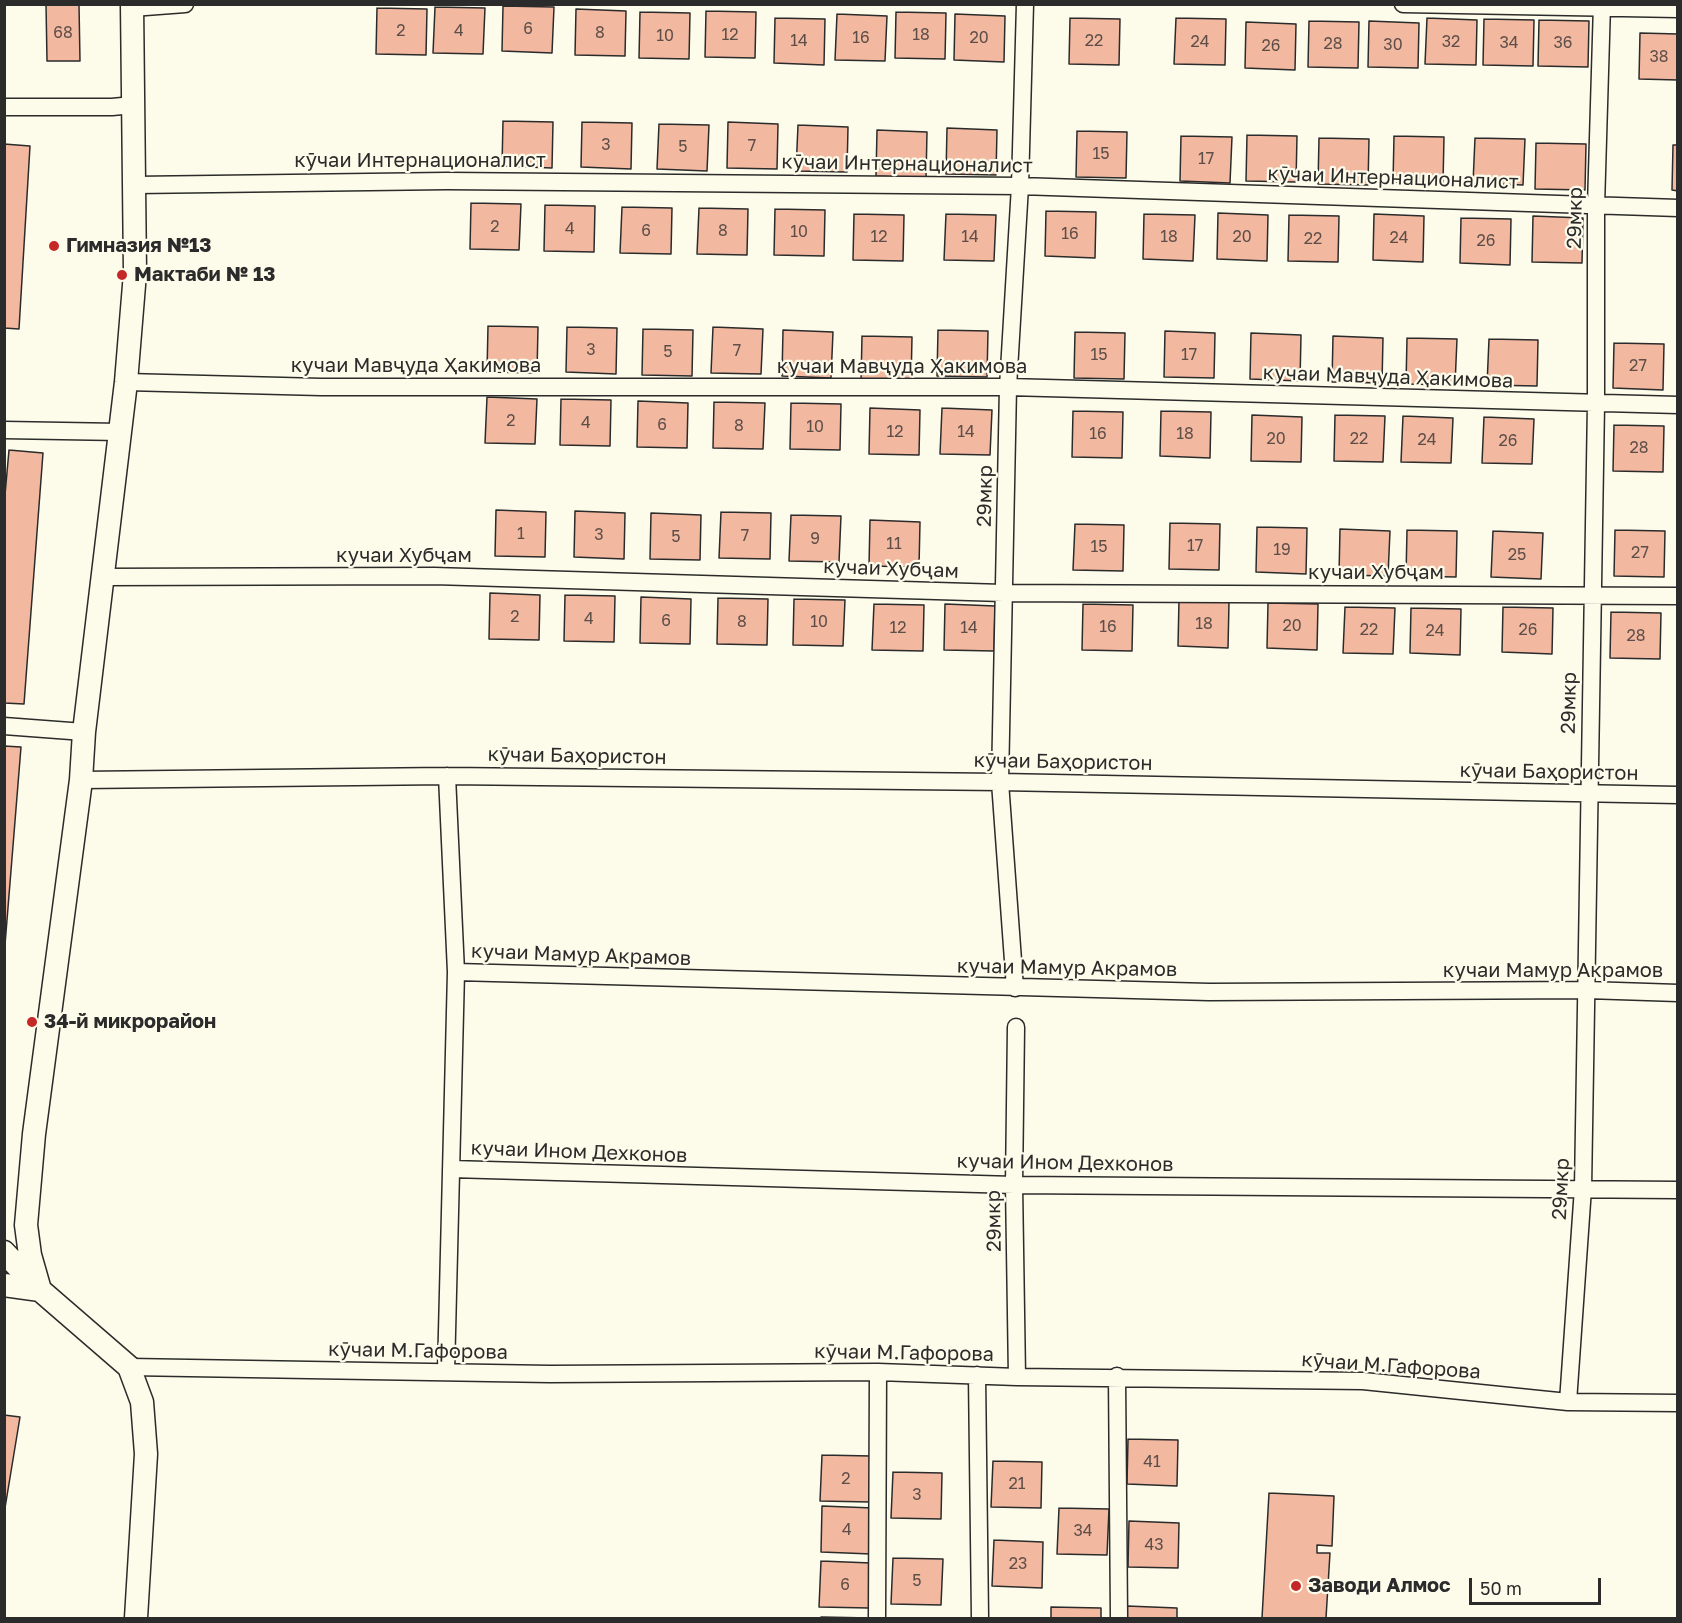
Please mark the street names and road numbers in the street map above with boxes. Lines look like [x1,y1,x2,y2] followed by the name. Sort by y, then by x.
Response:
[294,149,546,173] street label: кӯчаи Интернационалист
[781,150,1033,178] street label: кӯчаи Интернационалист
[1267,162,1519,194] street label: кӯчаи Интернационалист
[1562,187,1588,249] street label: 29мкр
[291,354,541,378] street label: кучаи Мавҷуда Ҳакимова
[777,355,1027,379] street label: кучаи Мавҷуда Ҳакимова
[1262,361,1514,393] street label: кучаи Мавҷуда Ҳакимова
[972,465,998,527] street label: 29мкр
[336,544,472,568] street label: кучаи Хубҷам
[823,555,959,583] street label: кучаи Хубҷам
[1308,561,1444,585] street label: кучаи Хубҷам
[1556,672,1582,734] street label: 29мкр
[487,742,667,770] street label: кӯчаи Баҳористон
[973,748,1153,776] street label: кӯчаи Баҳористон
[1459,758,1639,786] street label: кӯчаи Баҳористон
[470,939,692,971] street label: кучаи Мамур Акрамов
[957,954,1177,982] street label: кучаи Мамур Акрамов
[1443,959,1663,983] street label: кучаи Мамур Акрамов
[470,1136,688,1168] street label: кучаи Ином Дехконов
[956,1149,1174,1177] street label: кучаи Ином Дехконов
[1547,1157,1575,1221] street label: 29мкр
[981,1190,1007,1252] street label: 29мкр
[328,1337,508,1365] street label: кӯчаи М.Гафорова
[814,1339,994,1367] street label: кӯчаи М.Гафорова
[1301,1348,1481,1384] street label: кӯчаи М.Гафорова

